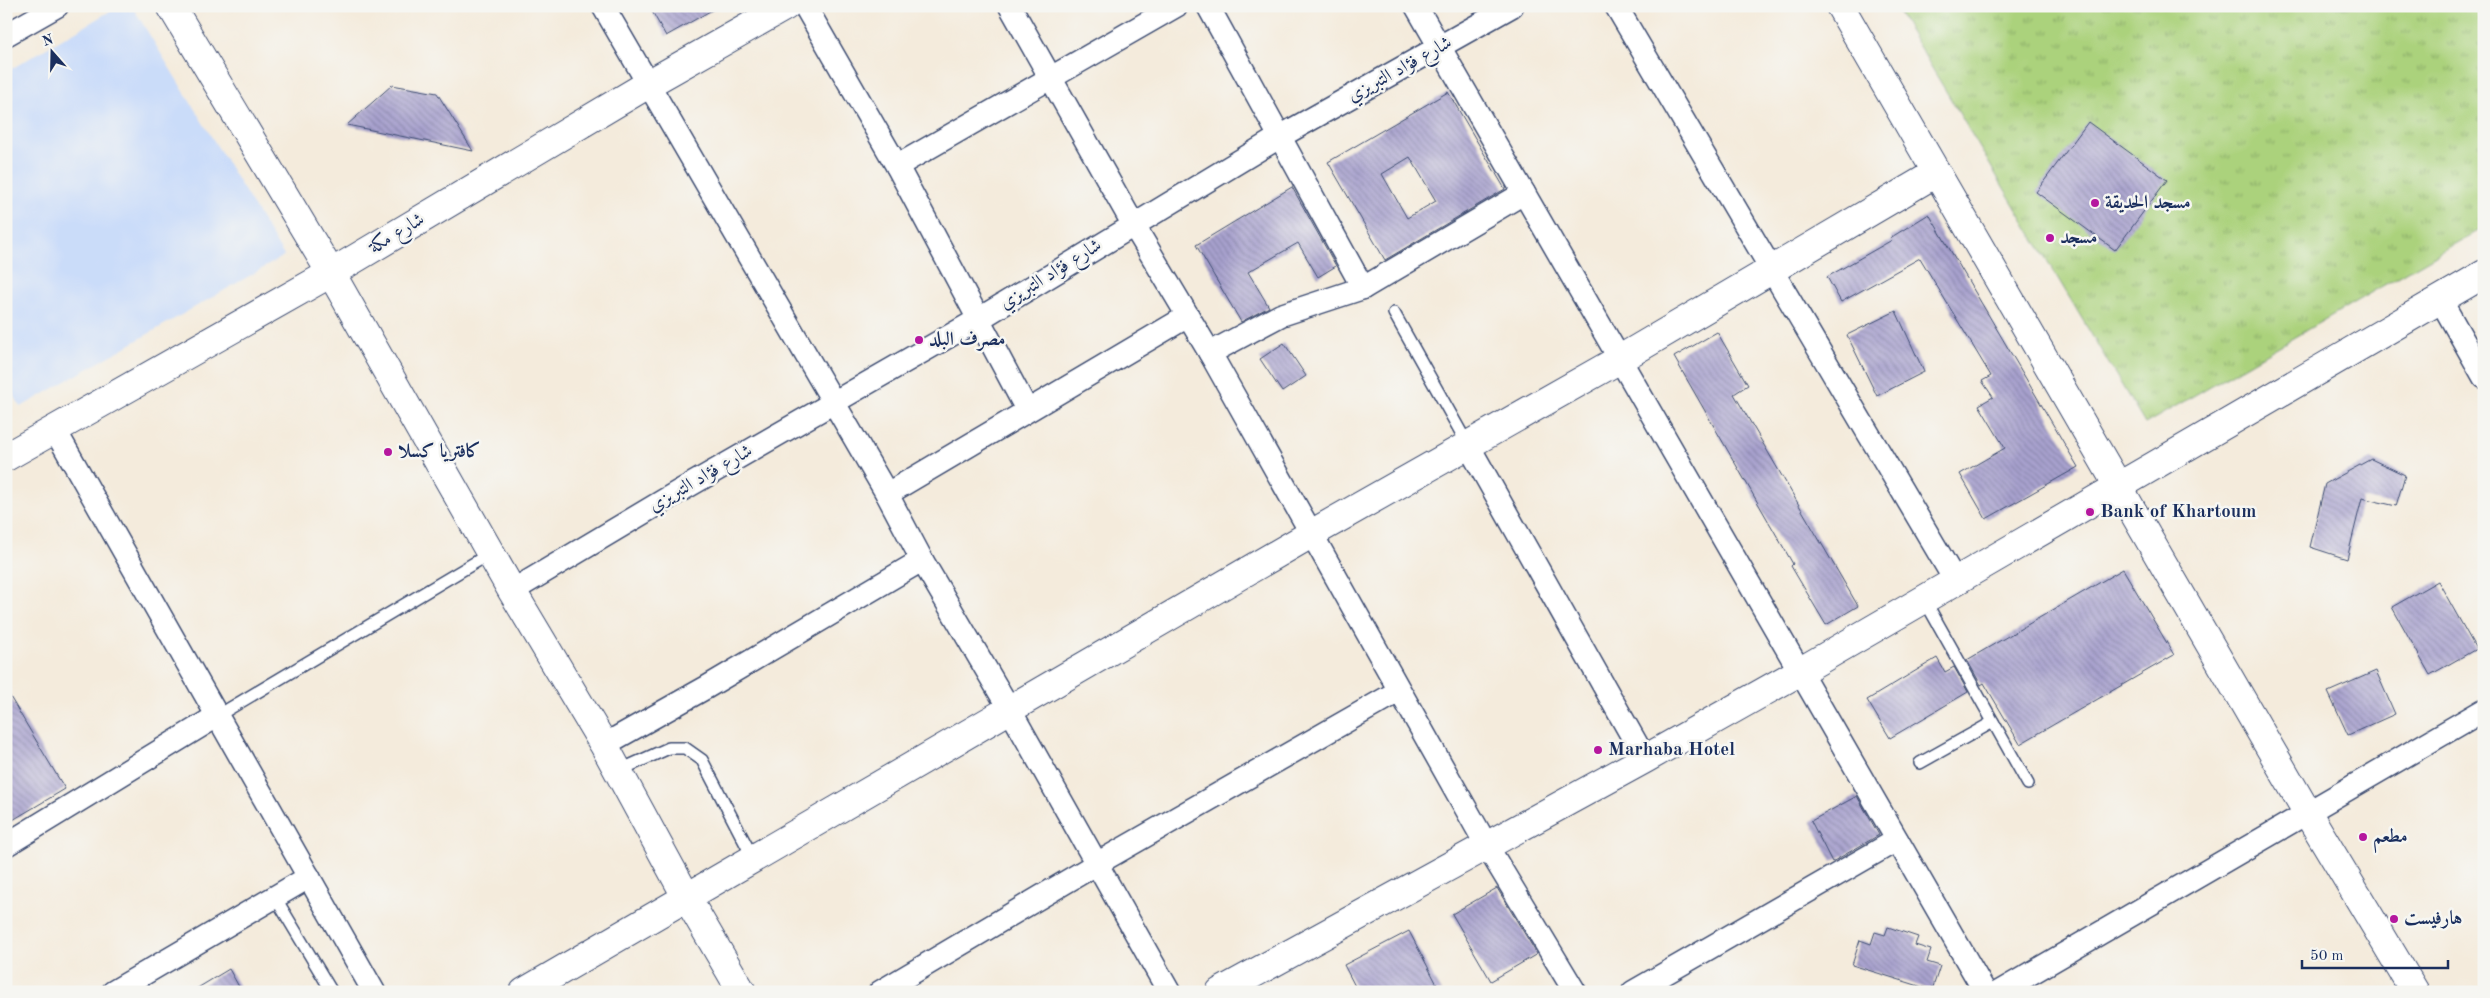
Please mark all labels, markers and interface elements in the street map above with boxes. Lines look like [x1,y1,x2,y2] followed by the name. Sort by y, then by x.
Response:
[28,28,78,78] north arrow
[40,32,56,49] text: N
[1345,34,1457,110] street label: شارع فؤاد التبريزي
[2105,194,2191,213] place label: مسجد الحديقة
[2089,197,2101,209] marker: مسجد الحديقة
[364,208,430,262] street label: شارع مكة
[2060,229,2097,248] place label: مسجد
[2044,232,2056,244] marker: مسجد
[997,236,1107,317] street label: شارع فؤاد التبريزي
[929,330,1006,351] place label: مصرف البلد
[913,334,925,346] marker: مصرف البلد
[398,441,481,462] place label: كافتريا كسلا
[646,442,758,520] street label: شارع فؤاد التبريزي
[382,446,394,458] marker: كافتريا كسلا
[2100,503,2257,522] place label: Bank of Khartoum
[2084,506,2096,518] marker: Bank of Khartoum
[1608,741,1735,760] place label: Marhaba Hotel
[1592,744,1604,756] marker: Marhaba Hotel
[2373,828,2408,853] place label: مطعم
[2357,831,2369,843] marker: مطعم
[2404,909,2462,929] place label: هارفيست
[2388,913,2400,925] marker: هارفيست
[2302,938,2449,970] scale bar
[2310,949,2344,964] text: 50 m

